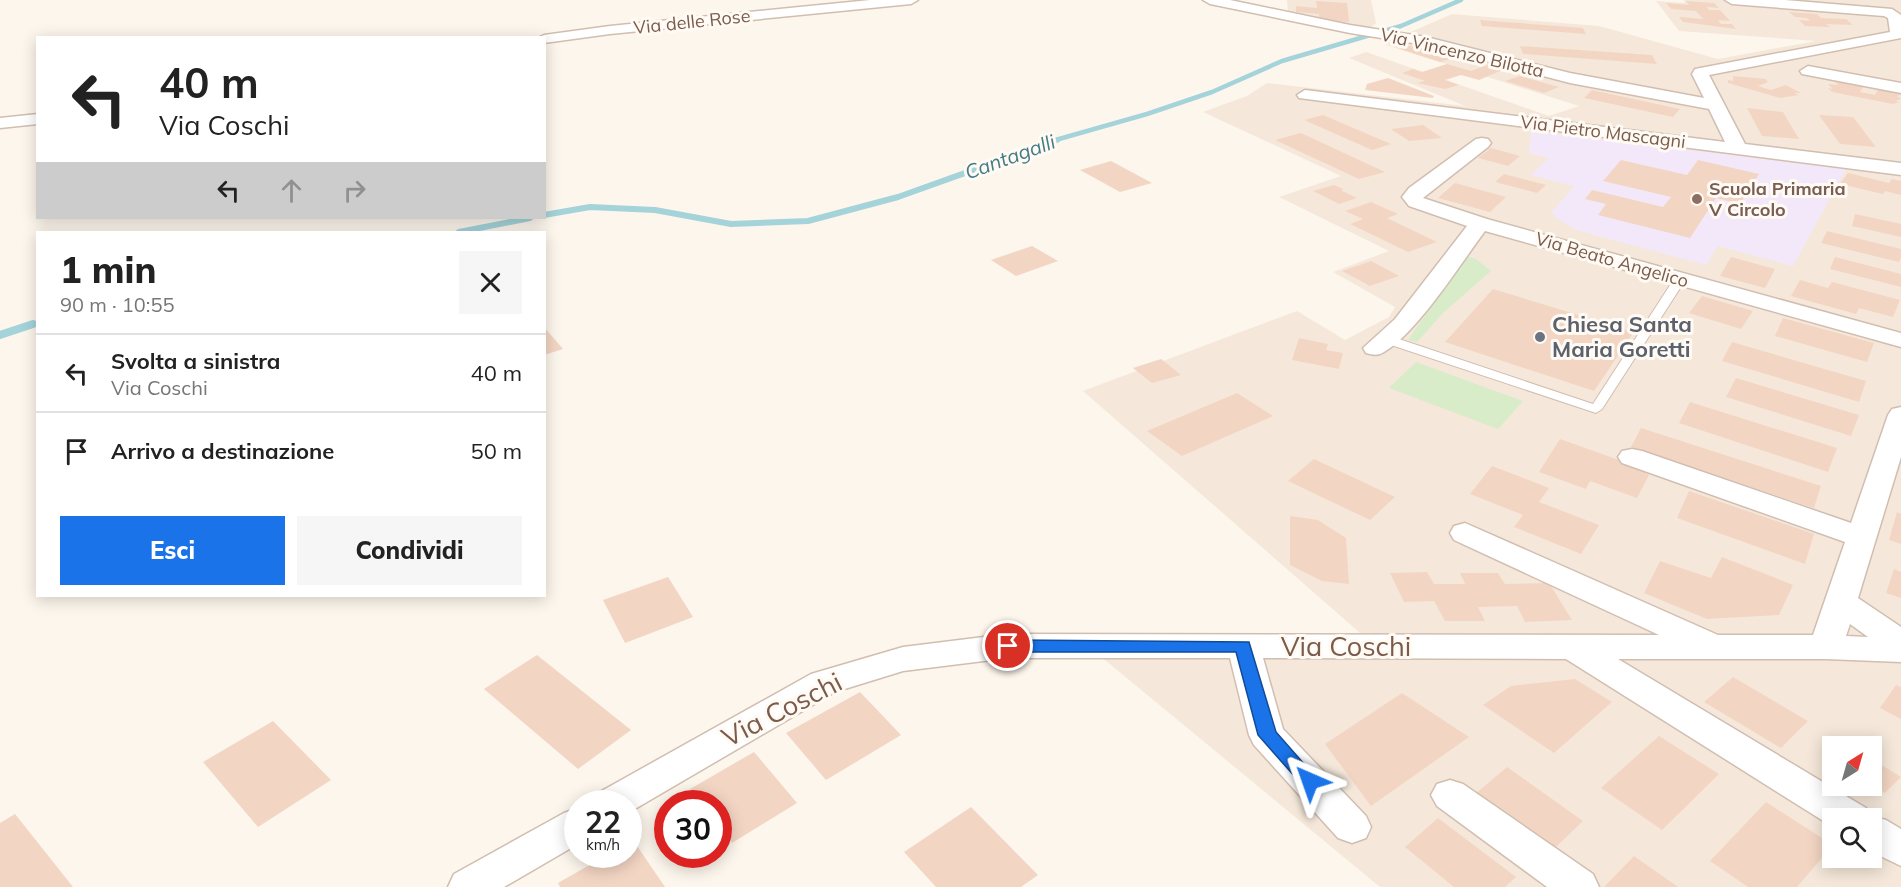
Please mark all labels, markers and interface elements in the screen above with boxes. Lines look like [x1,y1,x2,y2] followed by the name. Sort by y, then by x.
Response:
[632,4,751,39] street label: Via delle Rose
[1378,23,1546,83] street label: Via Vincenzo Bilotta
[159,56,259,109] text: 40 m
[60,60,138,138] icon: left
[159,108,289,142] text: Via Coschi
[1519,110,1687,153] street label: Via Pietro Mascagni
[961,129,1059,184] water label: Cantagalli
[212,174,245,207] icon: left
[275,174,308,207] icon: ahead
[338,174,371,207] icon: right
[1708,177,1846,221] place label: Scuola Primaria V Circolo
[1690,192,1704,206] marker: Scuola Primaria V Circolo
[1533,227,1691,292] street label: Via Beato Angelico
[60,247,156,292] text: 1 min
[459,251,522,314] button: close
[60,292,174,317] text: 90 m · 10:55
[1552,310,1692,363] place label: Chiesa Santa Maria Goretti
[1533,330,1547,344] marker: Chiesa Santa Maria Goretti
[111,347,280,375] text: Svolta a sinistra
[60,357,93,390] icon: left
[471,359,522,387] text: 40 m
[111,375,208,400] text: Via Coschi
[60,435,93,468] icon: arrive
[111,437,334,465] text: Arrivo a destinazione
[471,437,522,465] text: 50 m
[60,516,285,585] button: Esci
[297,516,522,585] button: Condividi
[982,620,1033,671] pin
[991,629,1024,662] icon: arrive
[1281,629,1411,663] street label: Via Coschi
[716,664,847,754] street label: Via Coschi
[1822,736,1882,796] north arrow
[1822,736,1882,868] map controls
[1278,749,1342,813] position arrow
[654,790,732,868] speed limit sign: 30
[585,803,621,841] text: 22
[1822,808,1882,868] button: search
[586,835,620,854] text: km/h

